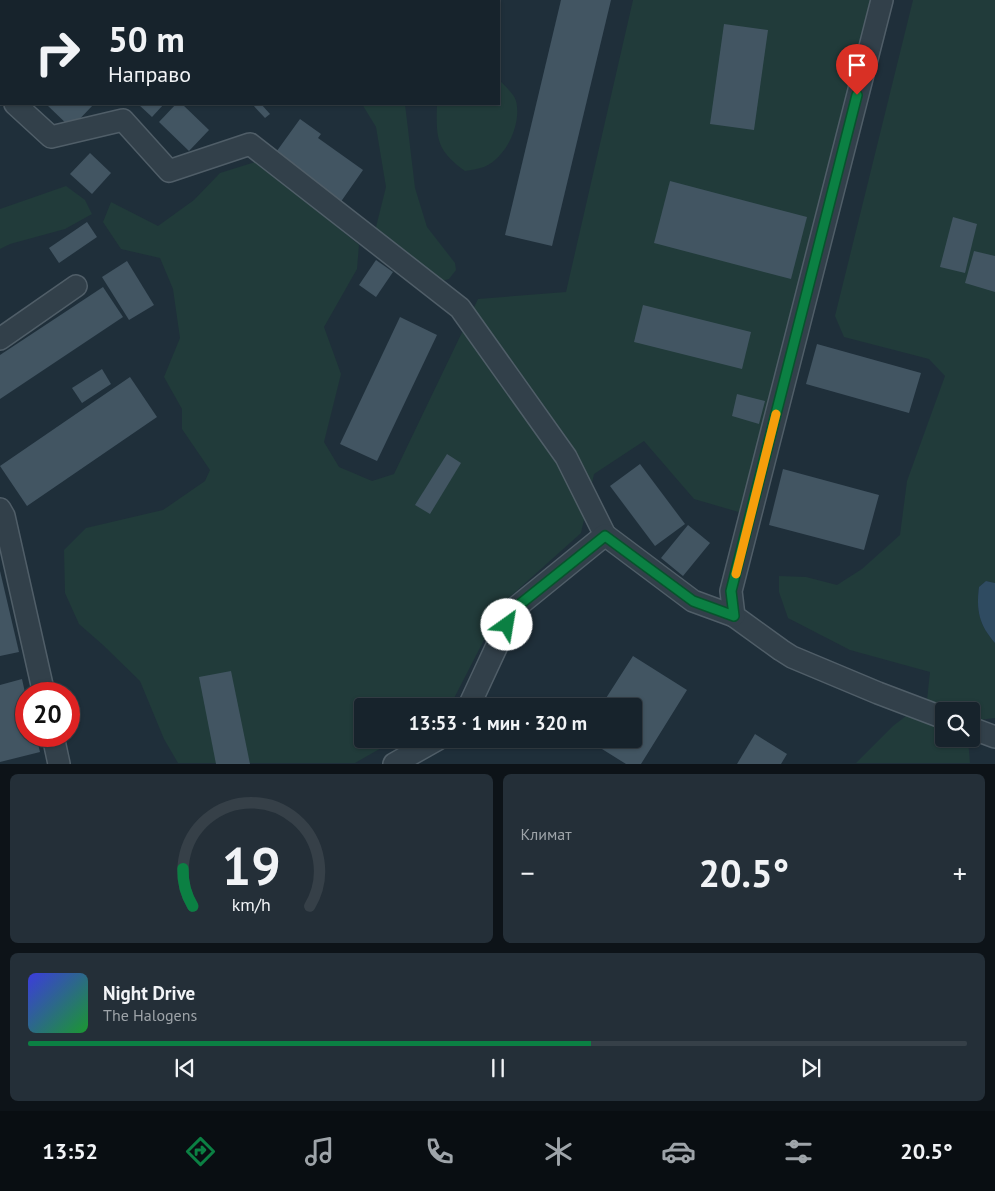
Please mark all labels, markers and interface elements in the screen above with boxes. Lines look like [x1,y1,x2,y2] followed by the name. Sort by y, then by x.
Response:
[108,16,185,62] text: 50 m
[25,20,90,85] icon: right
[836,44,878,95] pin
[843,51,871,79] icon: arrive
[108,60,191,88] text: Направо
[480,598,532,650] position arrow
[15,682,80,747] speed limit sign: 20
[935,702,980,747] map controls
[935,702,980,747] button: search
[409,711,587,735] text: 13:53 · 1 мин · 320 m
[521,824,572,844] text: Климат
[222,832,281,899] text: 19
[698,848,789,897] text: 20.5°
[521,854,535,891] text: −
[953,854,967,891] text: +
[232,893,271,916] text: km/h
[103,981,195,1005] text: Night Drive
[103,1005,197,1025] text: The Halogens
[171,1054,199,1082] icon: previous
[484,1054,512,1082] icon: pause
[797,1054,825,1082] icon: next
[183,1134,218,1169] icon: directions
[302,1134,337,1169] icon: music
[422,1134,457,1169] icon: phone
[541,1134,576,1169] icon: climate
[661,1134,696,1169] icon: car
[781,1134,816,1169] icon: filters
[42,1137,98,1165] text: 13:52
[900,1137,953,1165] text: 20.5°

